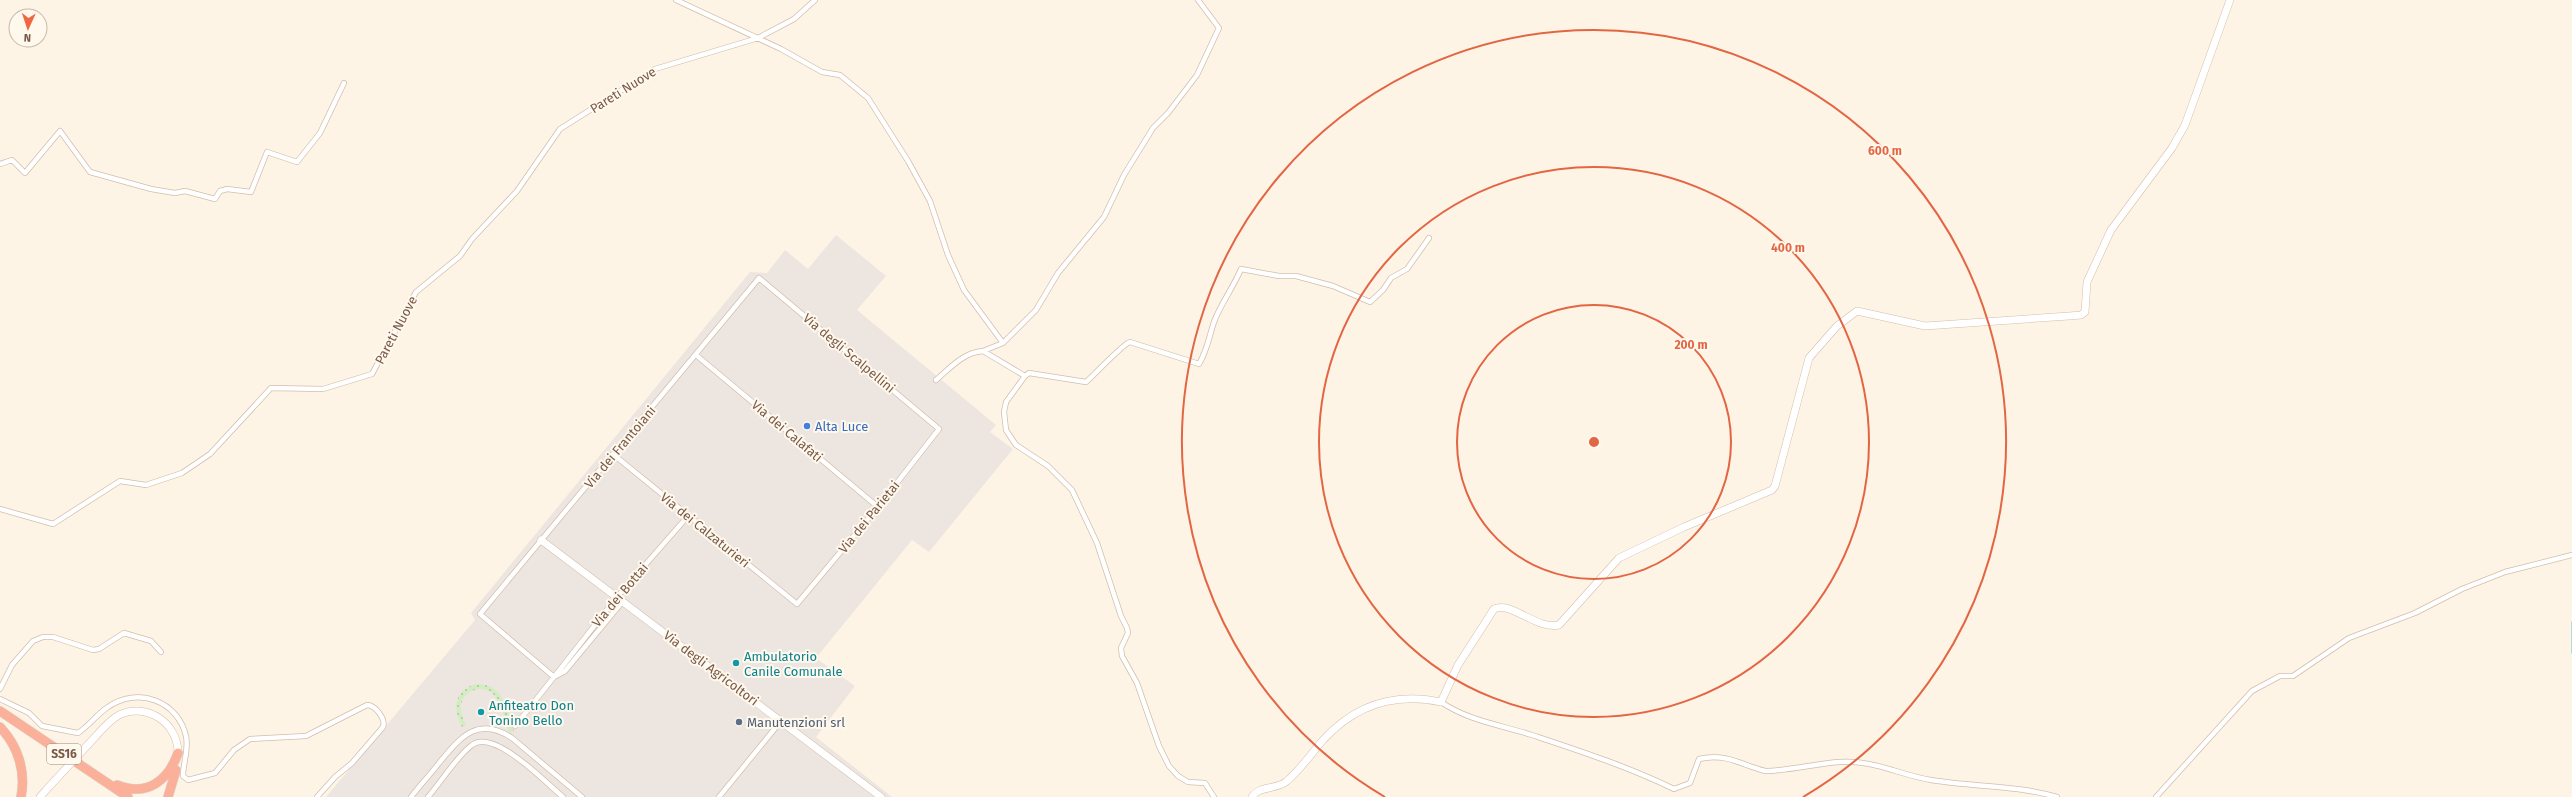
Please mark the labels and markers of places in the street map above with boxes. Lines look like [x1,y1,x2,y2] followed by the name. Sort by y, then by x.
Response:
[815,419,868,434] place label: Alta Luce
[802,421,812,431] marker: Alta Luce
[1587,435,1601,449] centre of rings
[744,649,843,679] place label: Ambulatorio Canile Comunale
[731,658,741,668] marker: Ambulatorio Canile Comunale
[489,698,574,728] place label: Anfiteatro Don Tonino Bello
[476,707,486,717] marker: Anfiteatro Don Tonino Bello
[747,715,845,730] place label: Manutenzioni srl
[734,717,744,727] marker: Manutenzioni srl

